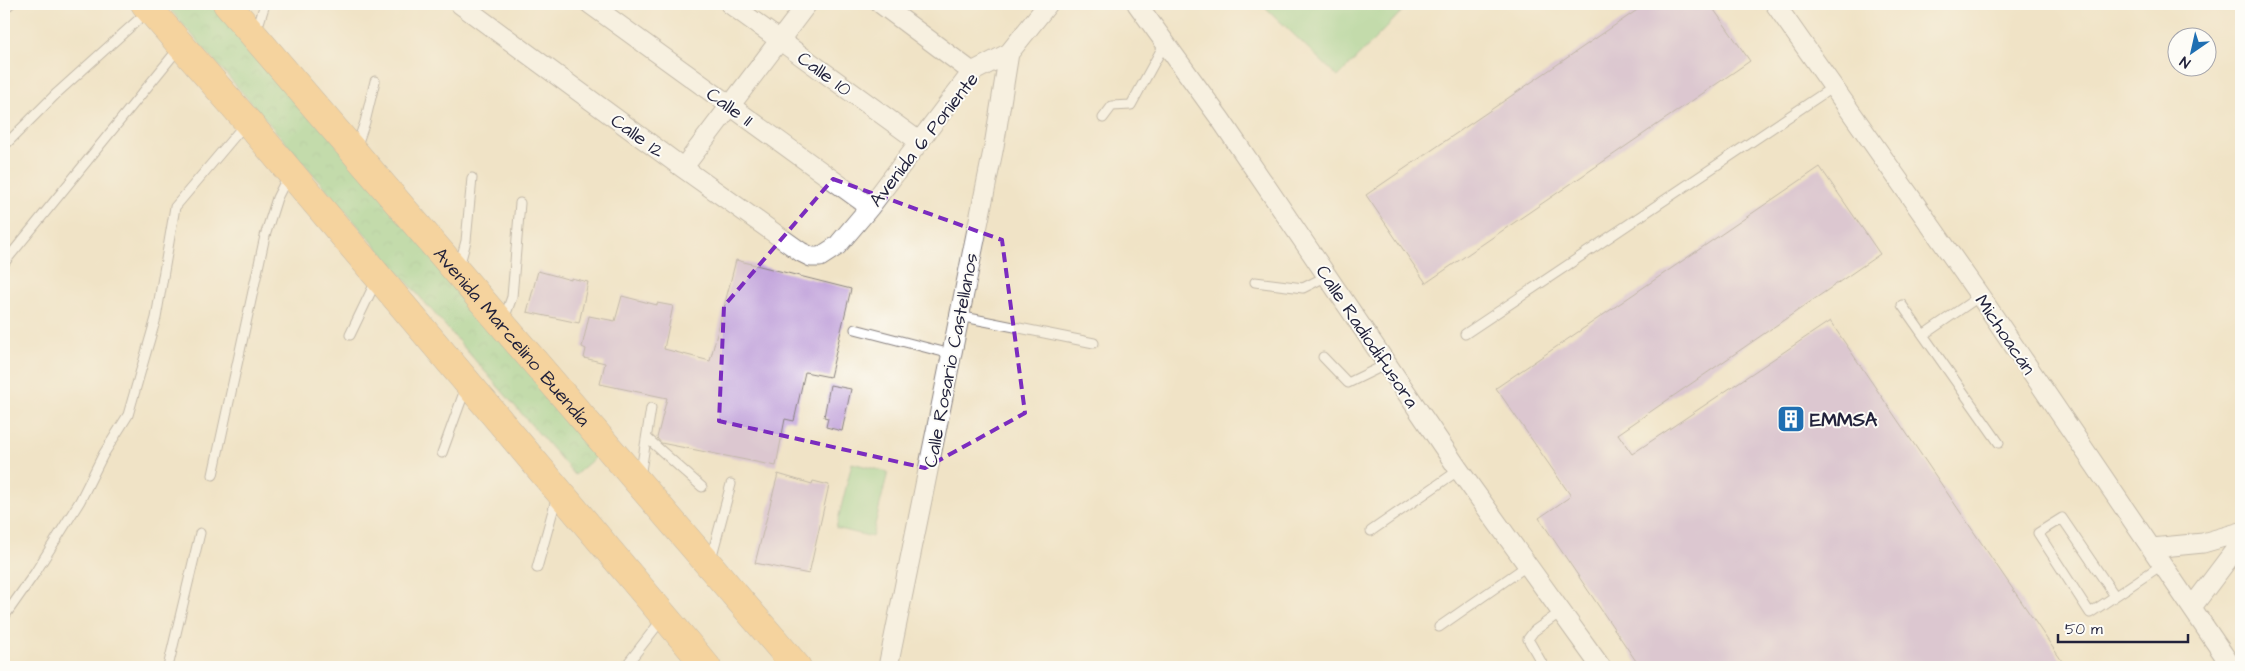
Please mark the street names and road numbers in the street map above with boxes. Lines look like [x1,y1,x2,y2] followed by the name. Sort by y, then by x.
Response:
[791,45,857,103] street label: Calle 10
[863,67,985,213] street label: Avenida 6 Poniente
[700,81,758,134] street label: Calle 11
[605,108,670,165] street label: Calle 12
[427,242,596,433] street label: Avenida Marcelino Buendía
[917,251,986,470] street label: Calle Rosario Castellanos
[1309,260,1425,414] street label: Calle Radiodifusora
[1968,289,2042,380] street label: Michoacán

